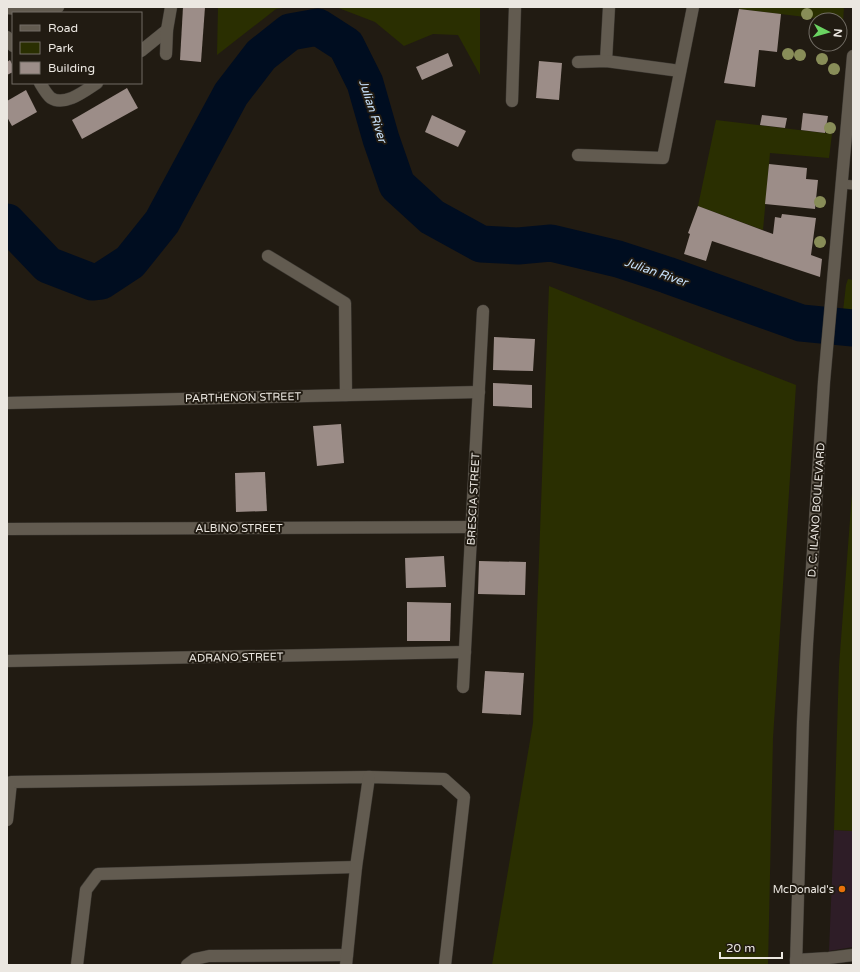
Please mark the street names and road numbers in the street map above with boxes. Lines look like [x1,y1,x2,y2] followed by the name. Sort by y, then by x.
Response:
[185,390,301,405] street label: PARTHENON STREET
[805,442,828,578] street label: D. C. ILANO BOULEVARD
[465,452,482,546] street label: BRESCIA STREET
[195,522,283,535] street label: ALBINO STREET
[189,650,284,665] street label: ADRANO STREET

